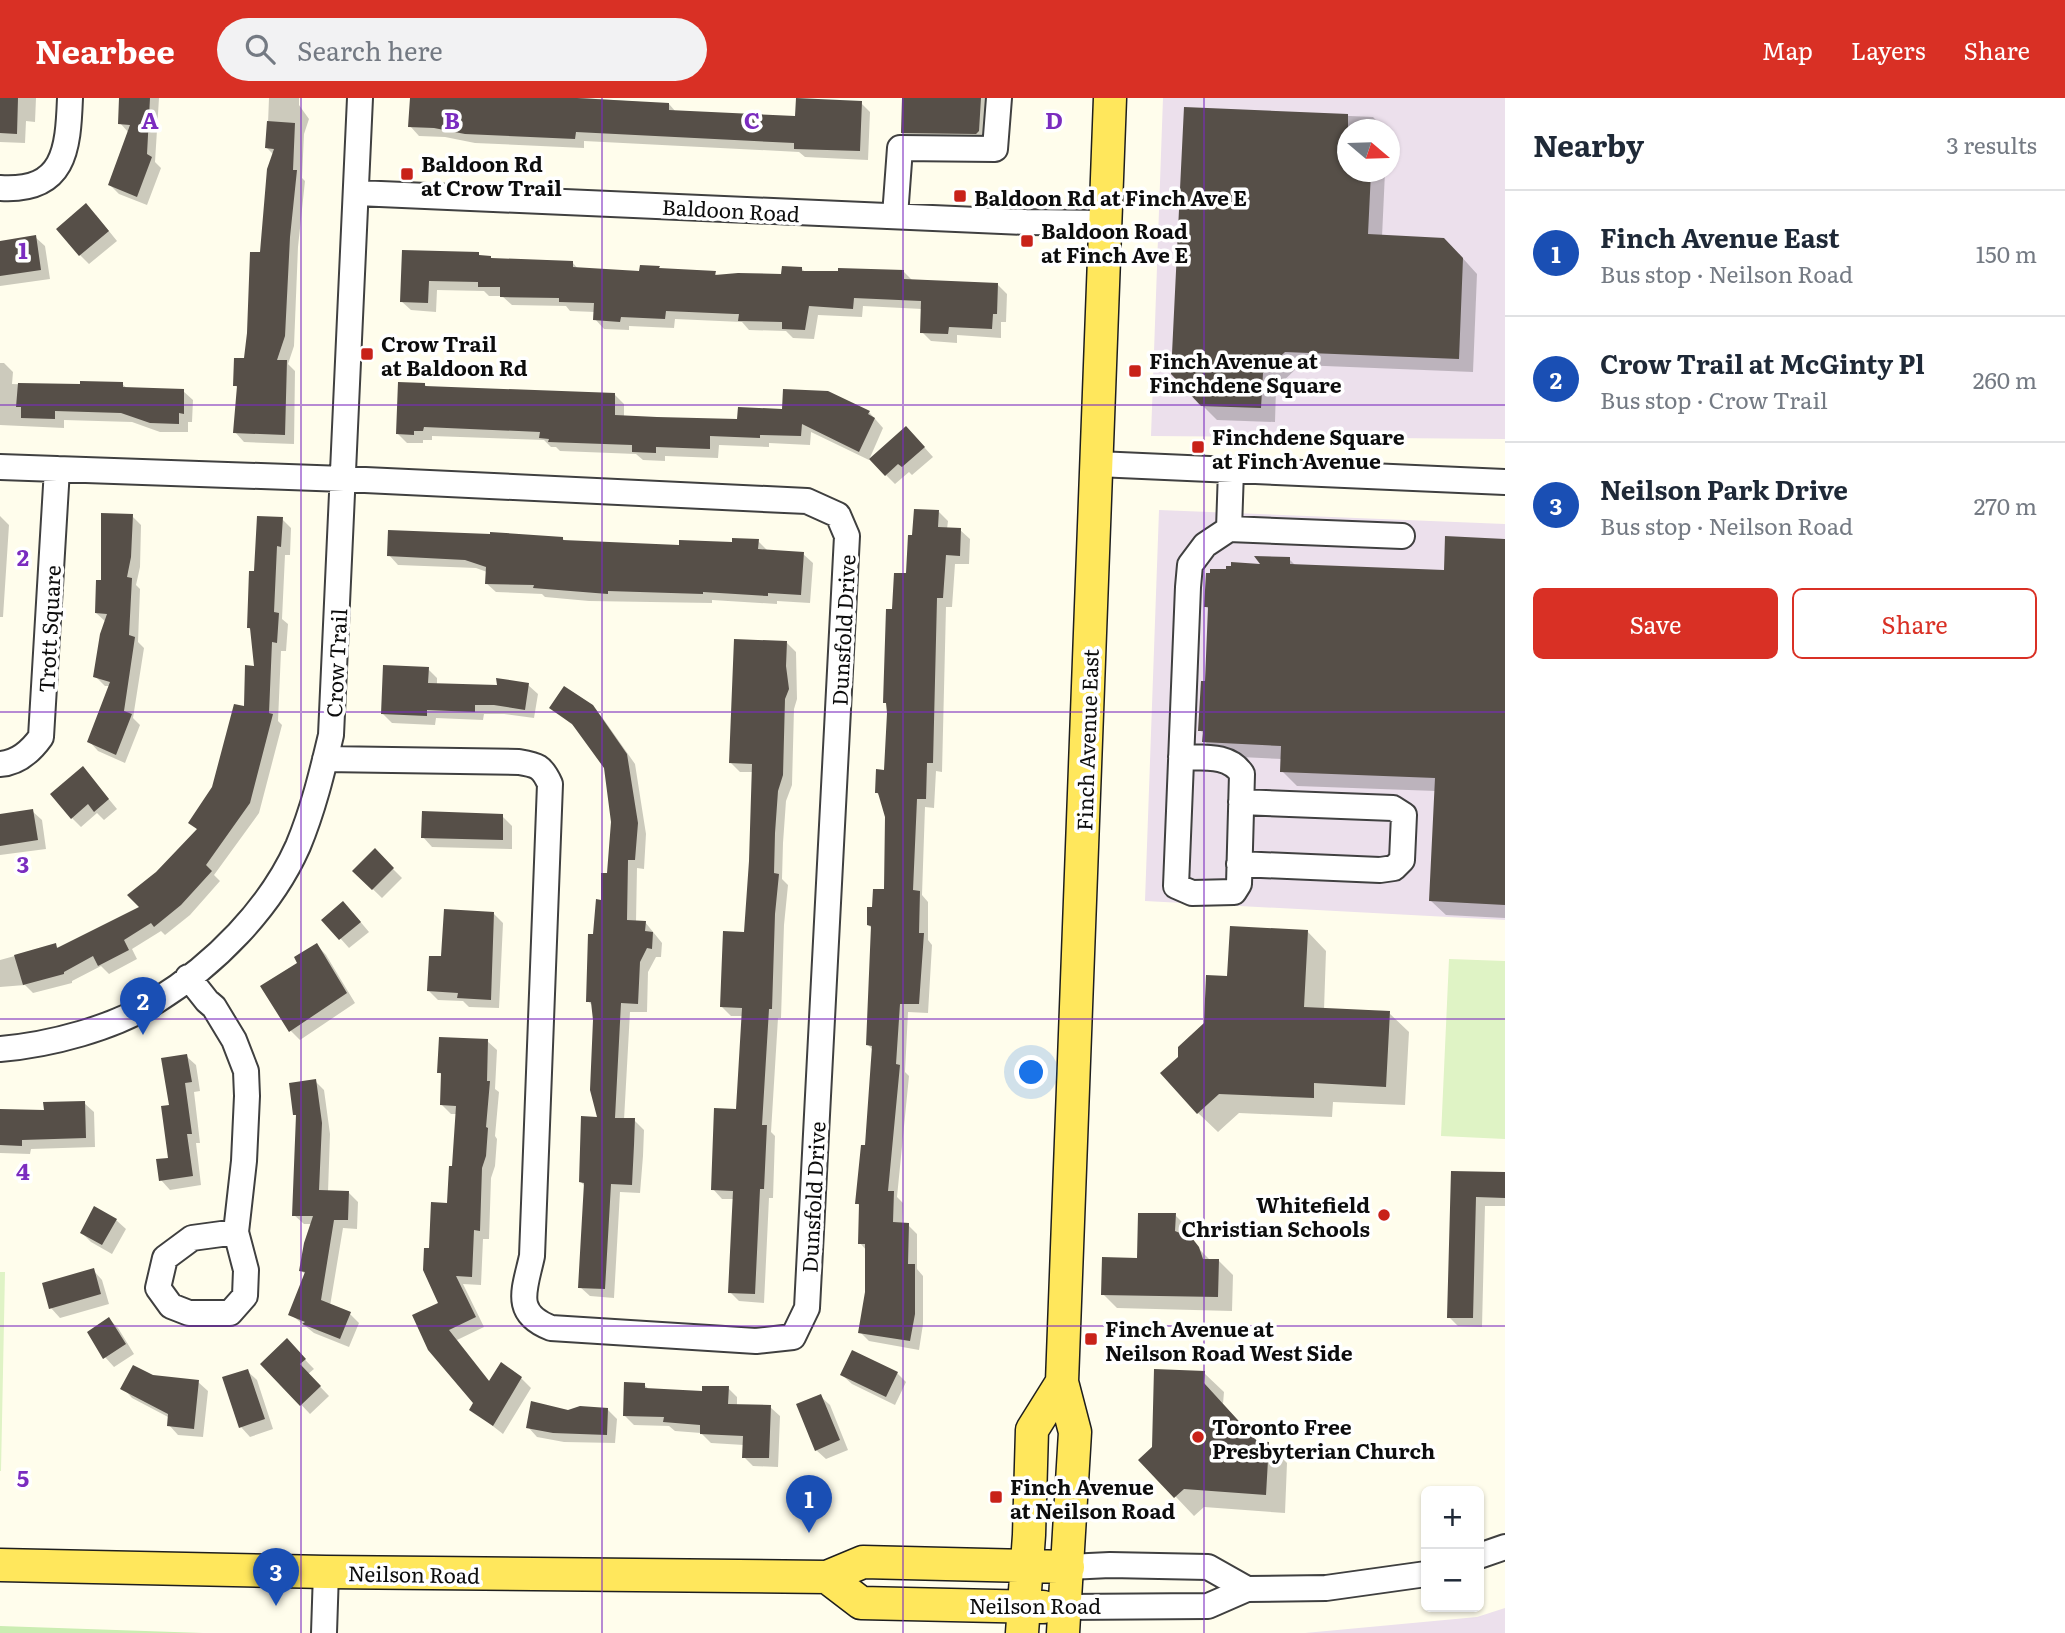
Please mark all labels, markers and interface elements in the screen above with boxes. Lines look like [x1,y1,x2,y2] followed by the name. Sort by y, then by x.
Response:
[217,18,707,81] search box
[35,25,175,74] text: Nearbee
[241,30,279,68] icon: search
[297,30,443,69] text: Search here
[1762,32,1813,67] text: Map
[1851,32,1925,67] text: Layers
[1963,32,2030,67] text: Share
[141,102,159,136] text: A
[444,102,460,136] text: B
[744,102,760,136] text: C
[1045,102,1063,136] text: D
[1337,119,1400,182] north arrow
[1533,122,1644,166] text: Nearby
[1946,127,2037,161] text: 3 results
[421,147,562,202] place label: Baldoon Rd at Crow Trail
[399,166,415,182] marker: Baldoon Rd at Crow Trail
[974,181,1247,212] place label: Baldoon Rd at Finch Ave E
[952,188,968,204] marker: Baldoon Rd at Finch Ave E
[661,190,801,228] street label: Baldoon Road
[1041,214,1188,269] place label: Baldoon Road at Finch Ave E
[1600,217,1840,256] text: Finch Avenue East
[18,232,28,266] text: 1
[1019,233,1035,249] marker: Baldoon Road at Finch Ave E
[1551,236,1561,270] text: 1
[1976,236,2037,270] text: 150 m
[1600,256,1853,290] text: Bus stop · Neilson Road
[381,327,528,382] place label: Crow Trail at Baldoon Rd
[1600,343,1925,382] text: Crow Trail at McGinty Pl
[1149,344,1342,399] place label: Finch Avenue at Finchdene Square
[359,346,375,362] marker: Crow Trail at Baldoon Rd
[1550,362,1562,396] text: 2
[1973,362,2037,396] text: 260 m
[1127,363,1143,379] marker: Finch Avenue at Finchdene Square
[1600,382,1828,416] text: Bus stop · Crow Trail
[1212,420,1405,475] place label: Finchdene Square at Finch Avenue
[1190,439,1206,455] marker: Finchdene Square at Finch Avenue
[1600,469,1848,508] text: Neilson Park Drive
[1550,488,1562,522] text: 3
[1974,488,2037,522] text: 270 m
[1600,508,1853,542] text: Bus stop · Neilson Road
[17,539,29,573] text: 2
[823,553,861,706] street label: Dunsfold Drive
[29,564,67,694] street label: Trott Square
[1533,588,1778,659] button: Save
[1792,588,2037,659] button: Share
[317,608,353,718] street label: Crow Trail
[1067,648,1105,832] street label: Finch Avenue East
[17,846,29,880] text: 3
[120,977,166,1035] pin: 2
[1014,1055,1048,1089] your location
[793,1120,831,1273] street label: Dunsfold Drive
[16,1153,30,1187] text: 4
[1181,1188,1370,1243] place label: Whitefield Christian Schools
[1376,1207,1392,1223] marker: Whitefield Christian Schools
[1105,1312,1353,1367] place label: Finch Avenue at Neilson Road West Side
[1083,1331,1099,1347] marker: Finch Avenue at Neilson Road West Side
[1212,1410,1435,1465] place label: Toronto Free Presbyterian Church
[1190,1429,1206,1445] marker: Toronto Free Presbyterian Church
[17,1460,29,1494] text: 5
[1010,1470,1175,1525] place label: Finch Avenue at Neilson Road
[786,1475,832,1533] pin: 1
[1421,1486,1484,1612] map controls
[1421,1486,1484,1549] button: +
[988,1489,1004,1505] marker: Finch Avenue at Neilson Road
[253,1548,299,1606] pin: 3
[1421,1549,1484,1612] button: −
[348,1556,480,1590] street label: Neilson Road
[969,1589,1101,1620] street label: Neilson Road

